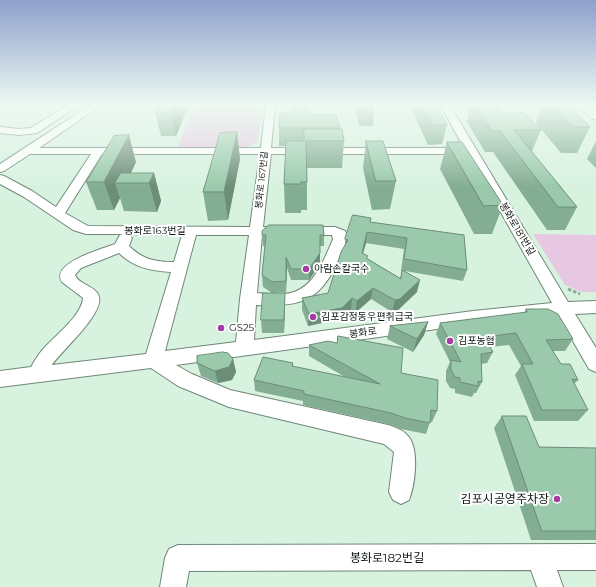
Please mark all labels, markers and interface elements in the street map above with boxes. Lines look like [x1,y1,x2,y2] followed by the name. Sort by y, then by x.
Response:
[254,151,270,209] street label: 봉화로 167번길
[497,200,537,258] street label: 봉화로181번길
[124,225,186,237] street label: 봉화로163번길
[314,263,369,275] place label: 아람손칼국수
[301,264,311,274] marker: 아람손칼국수
[321,311,413,323] place label: 김포감정동우편취급국
[308,312,318,322] marker: 김포감정동우편취급국
[229,322,254,334] place label: GS25
[216,323,226,333] marker: GS25
[348,325,378,341] street label: 봉화로
[458,335,495,347] place label: 김포농협
[445,336,455,346] marker: 김포농협
[461,492,549,506] place label: 김포시공영주차장
[552,494,562,504] marker: 김포시공영주차장
[350,551,424,565] street label: 봉화로182번길

